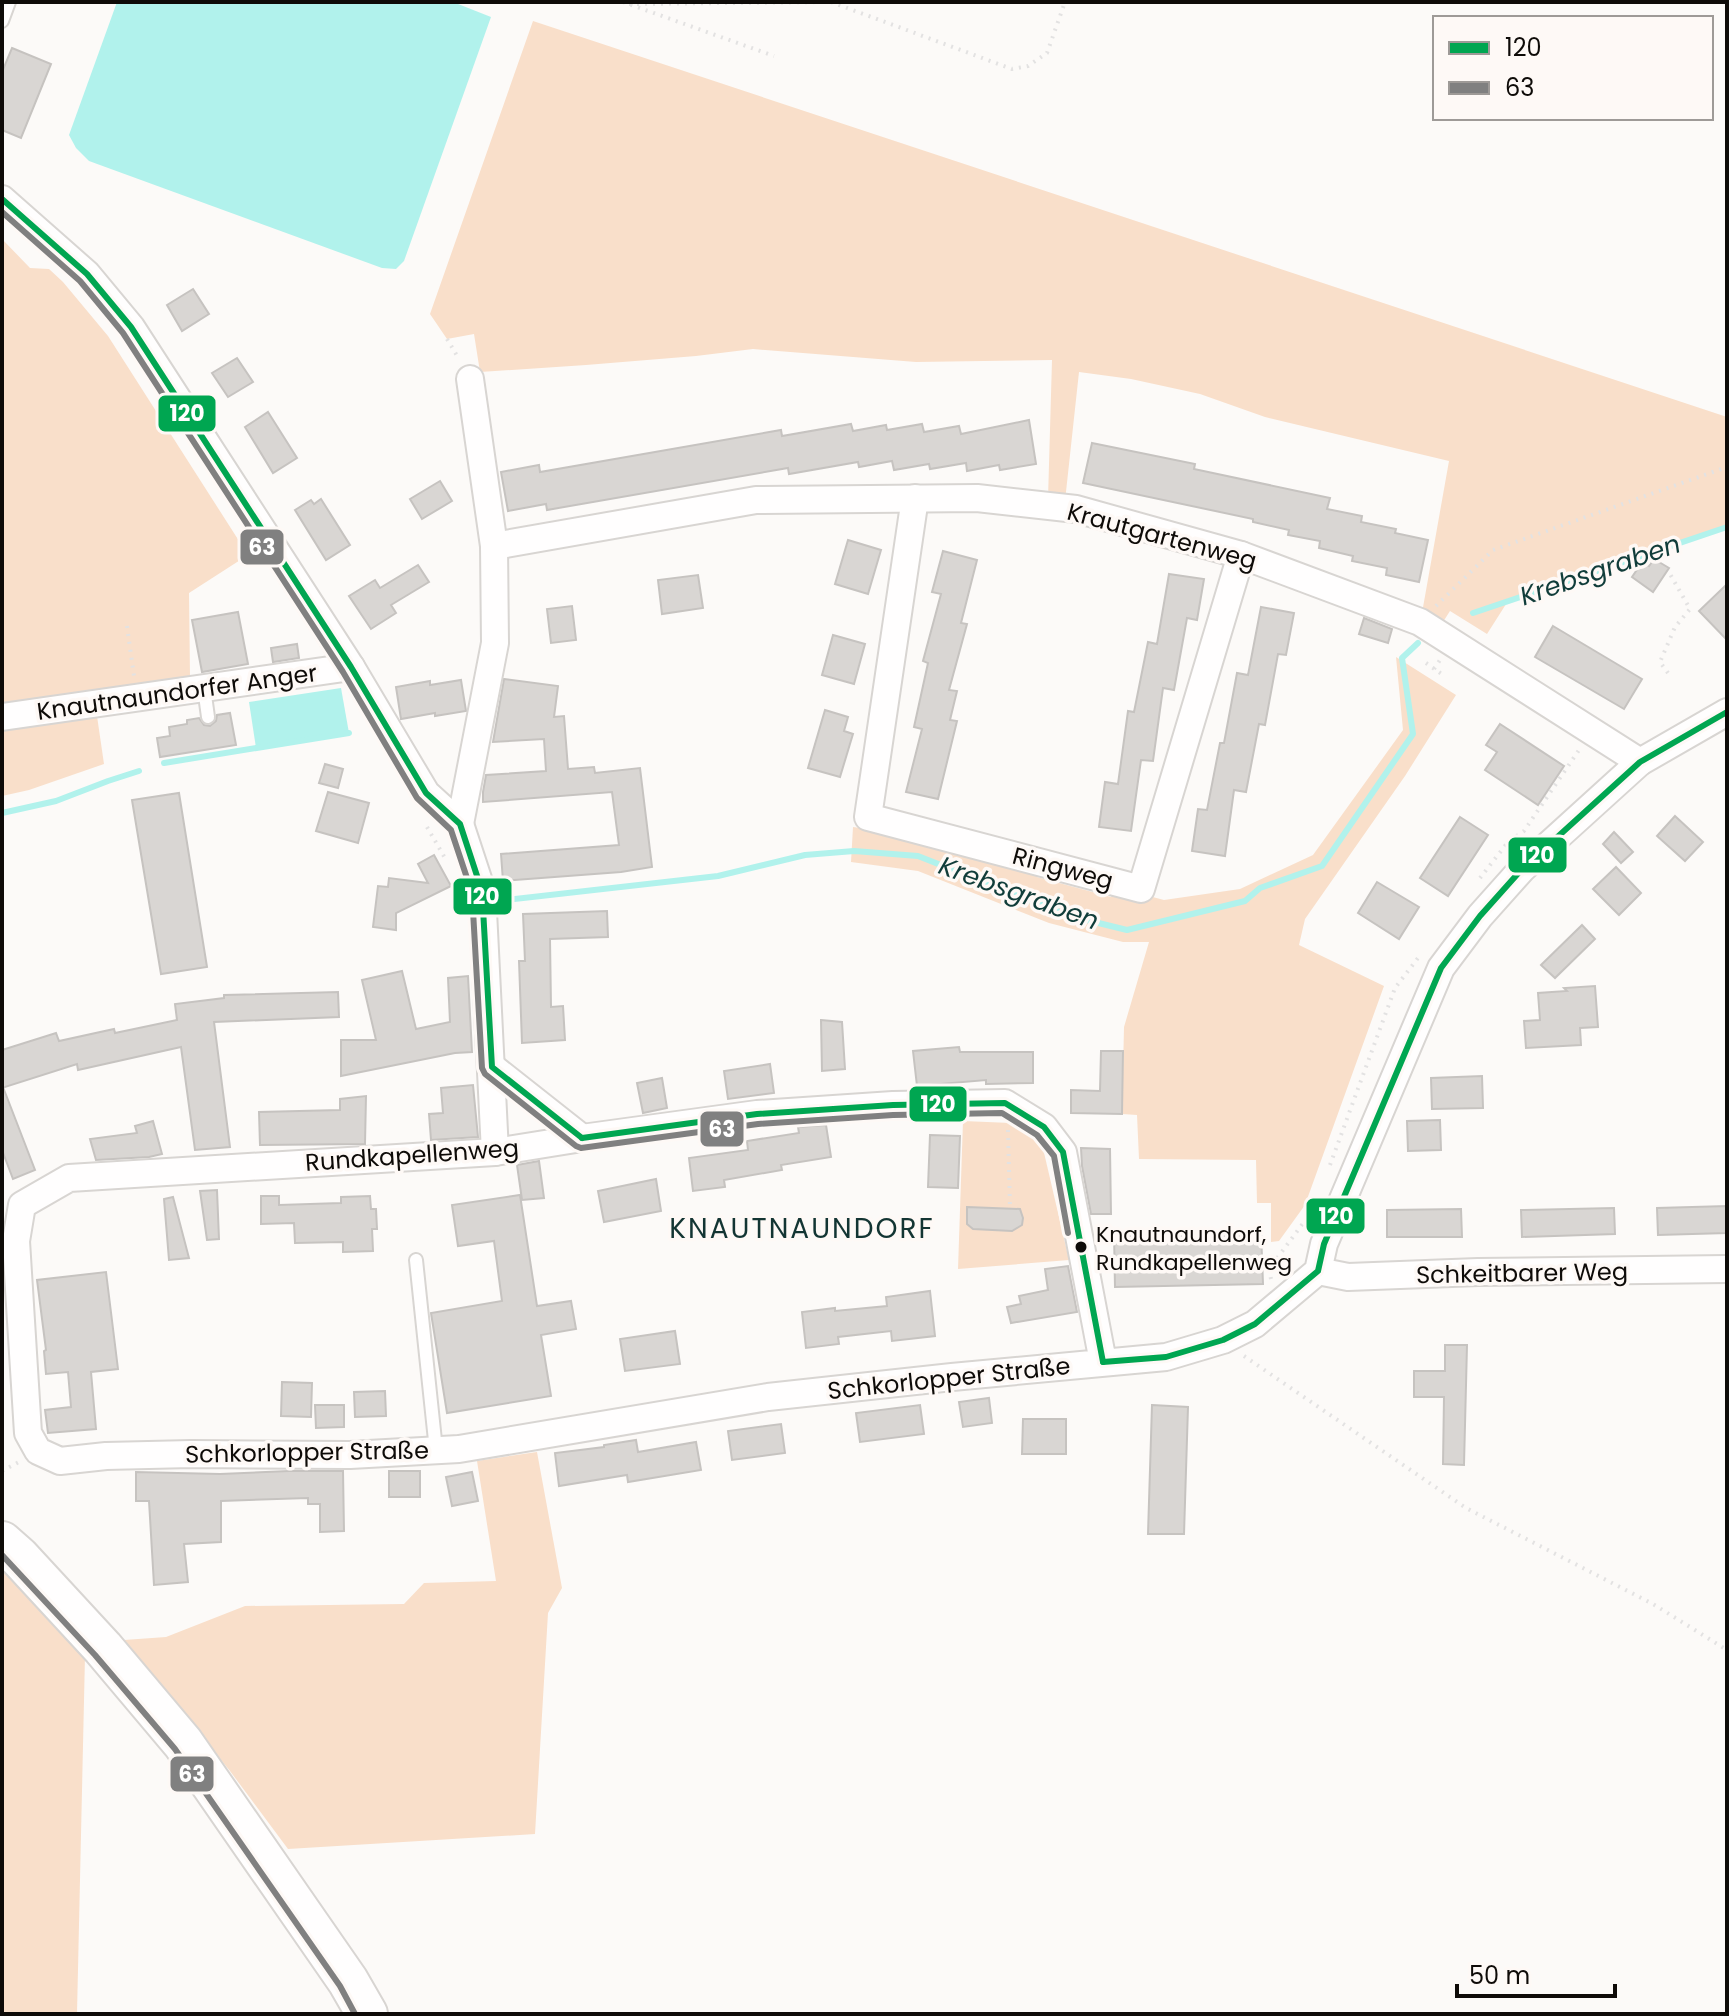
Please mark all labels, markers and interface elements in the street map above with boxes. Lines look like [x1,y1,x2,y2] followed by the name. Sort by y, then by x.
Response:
[1433,16,1713,120] legend
[1505,31,1542,64] text: 120
[1505,71,1534,104] text: 63
[157,394,217,433] line badge: 120
[169,398,205,429] text: 120
[1064,495,1260,577] street label: Krautgartenweg
[1515,526,1685,614] water label: Krebsgraben
[239,528,285,566] line badge: 63
[248,532,276,563] text: 63
[35,656,319,728] street label: Knautnaundorfer Anger
[1507,836,1568,874] line badge: 120
[1009,839,1117,897] street label: Ringweg
[1519,840,1555,871] text: 120
[934,847,1104,939] water label: Krebsgraben
[452,877,513,916] line badge: 120
[464,881,500,912] text: 120
[908,1085,968,1123] line badge: 120
[920,1089,956,1120] text: 120
[699,1110,745,1148] line badge: 63
[708,1114,736,1145] text: 63
[304,1131,520,1179] street label: Rundkapellenweg
[1305,1197,1366,1235] line badge: 120
[1318,1201,1354,1232] text: 120
[669,1209,935,1248] district label: KNAUTNAUNDORF
[1096,1219,1292,1278] place label: Knautnaundorf, Rundkapellenweg
[1073,1239,1089,1255] marker: Knautnaundorf, Rundkapellenweg
[1416,1255,1628,1291] street label: Schkeitbarer Weg
[826,1349,1072,1407] street label: Schkorlopper Straße
[185,1433,429,1471] street label: Schkorlopper Straße
[169,1755,215,1793] line badge: 63
[178,1759,206,1790] text: 63
[1457,1948,1615,1998] scale bar
[1469,1959,1530,1992] text: 50 m

